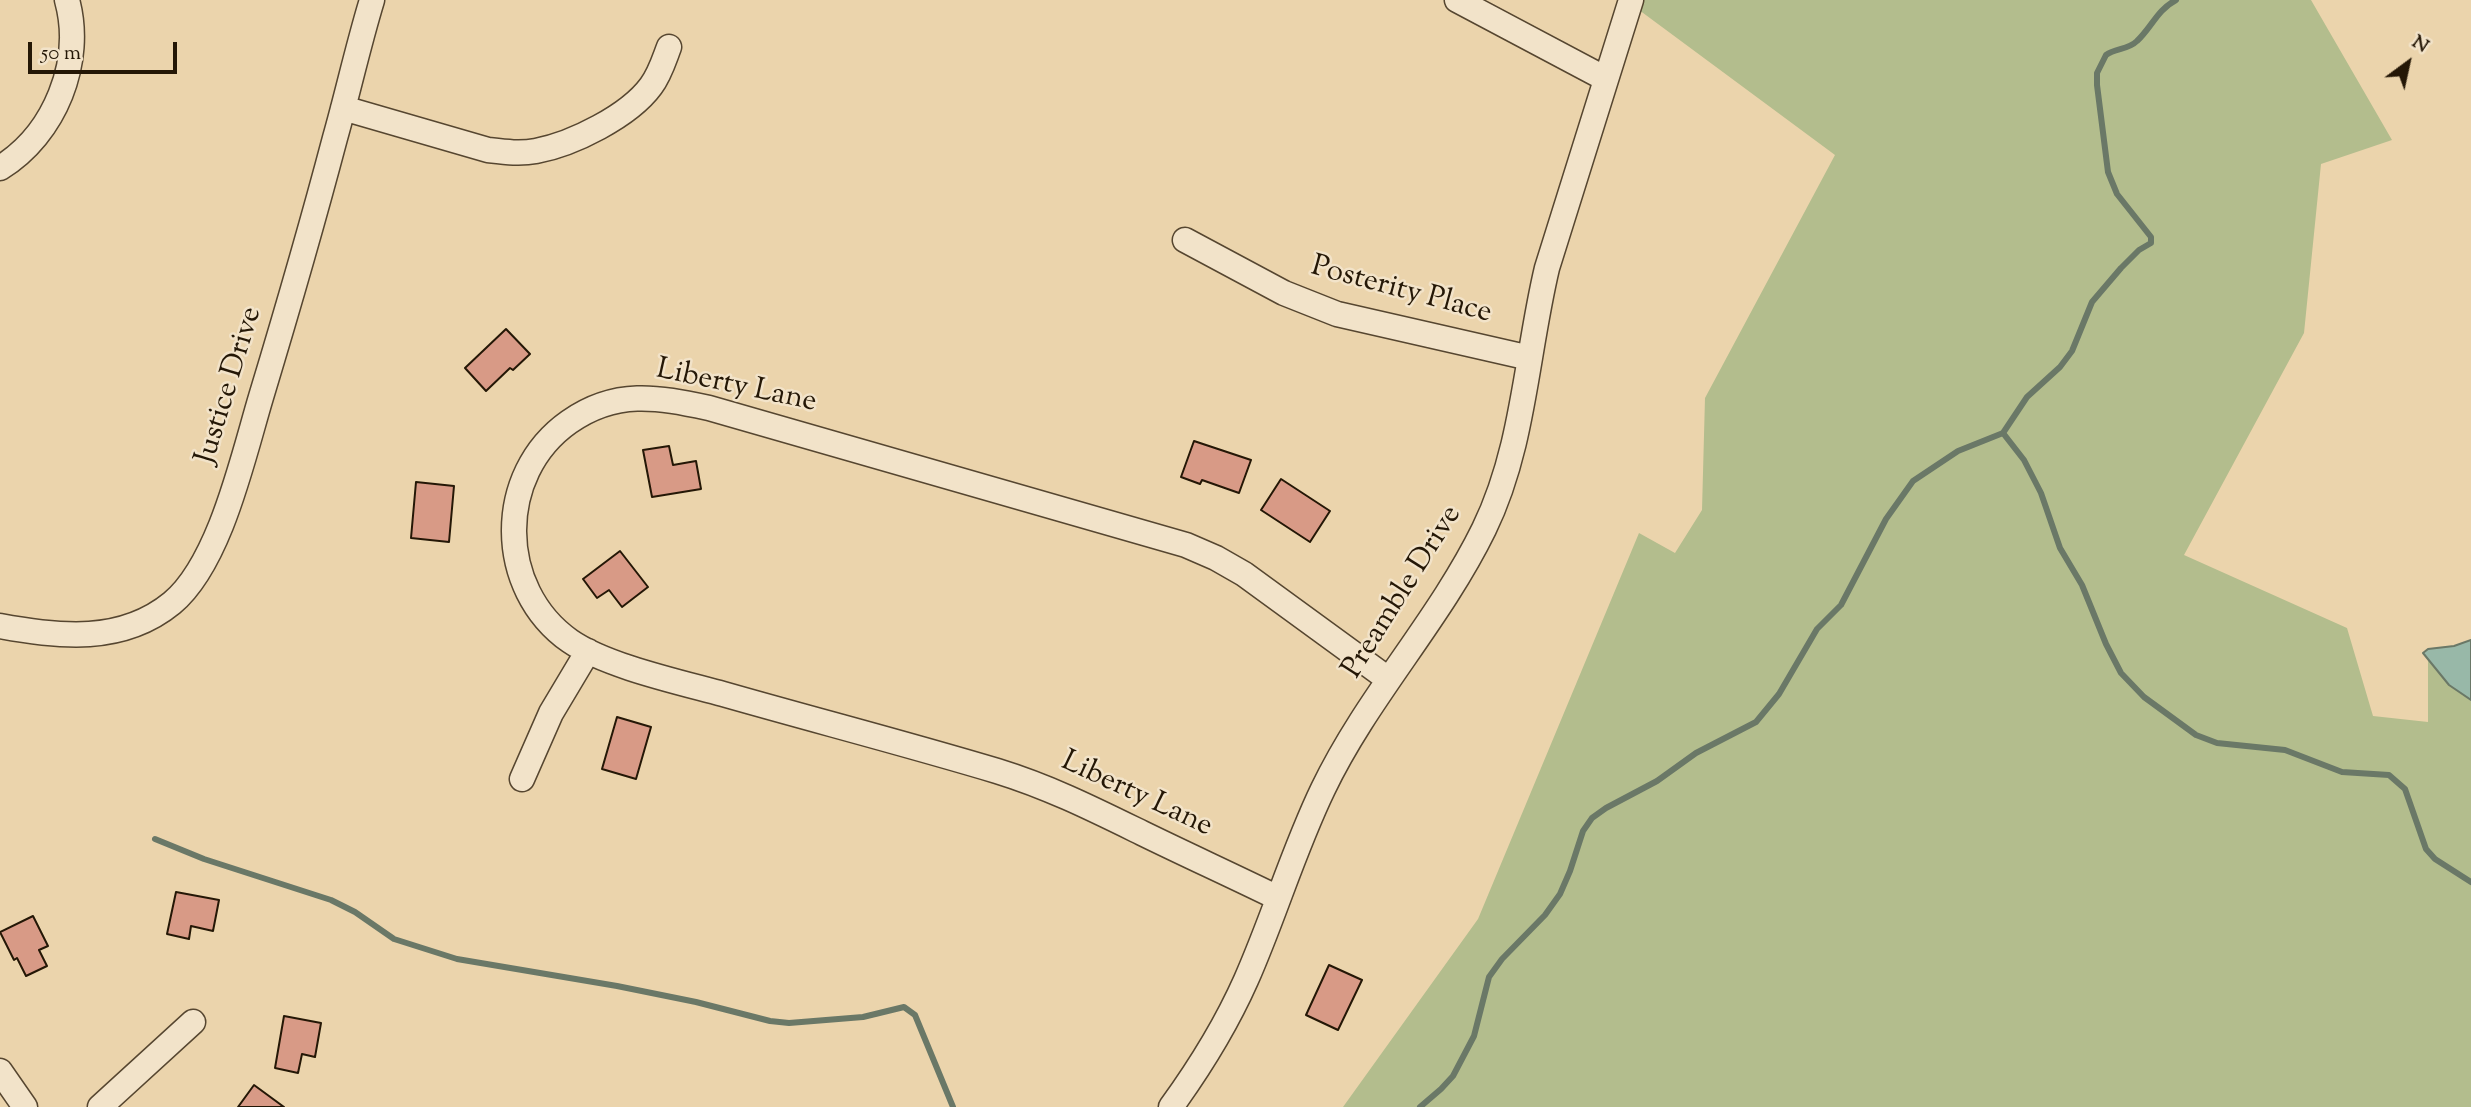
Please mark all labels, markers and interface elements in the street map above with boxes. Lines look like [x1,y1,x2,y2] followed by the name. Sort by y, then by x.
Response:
[32,28,180,72] scale bar
[2373,28,2443,98] north arrow
[2406,30,2433,60] text: N
[41,39,81,69] text: 50 m
[1307,251,1495,333] street label: Posterity Place
[190,303,272,469] street label: Justice Drive
[653,353,819,423] street label: Liberty Lane
[1337,500,1471,686] street label: Preamble Drive
[1055,745,1217,847] street label: Liberty Lane

